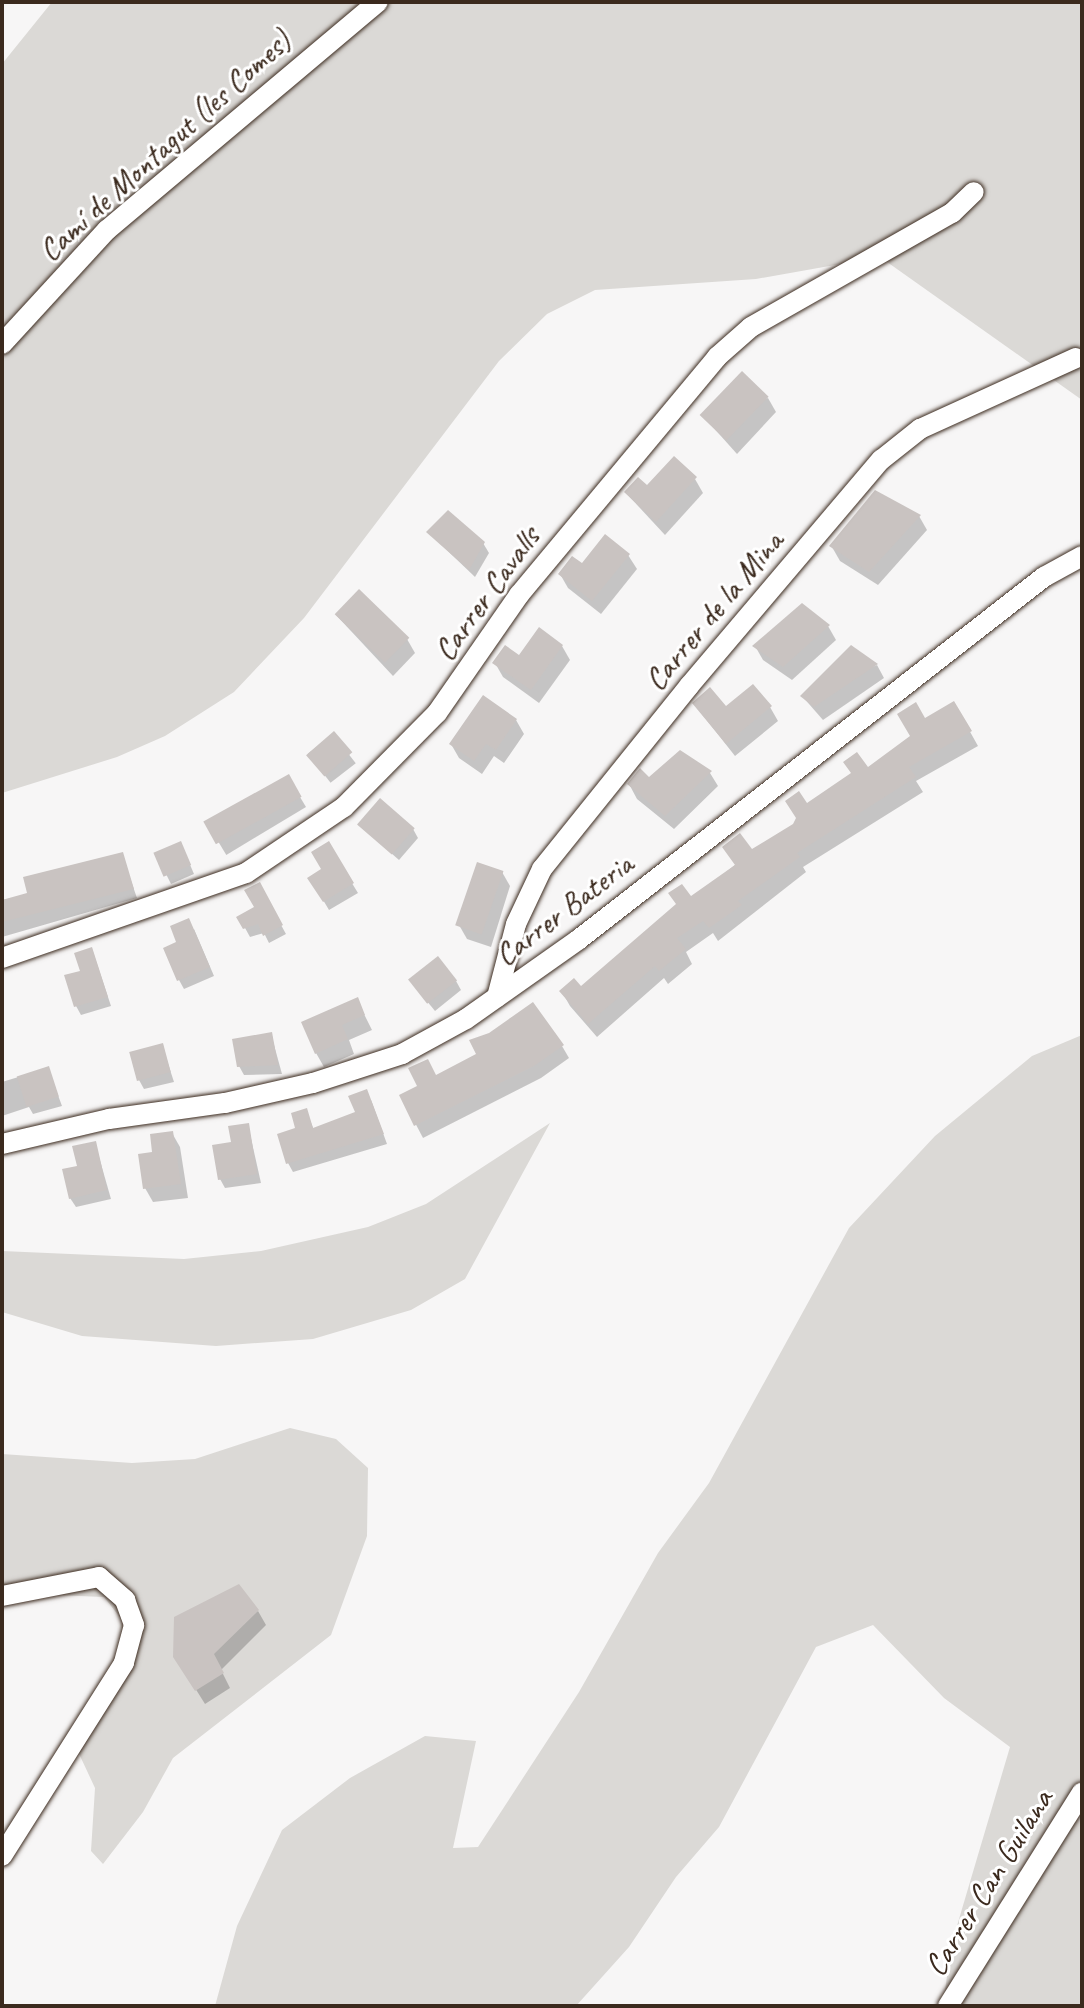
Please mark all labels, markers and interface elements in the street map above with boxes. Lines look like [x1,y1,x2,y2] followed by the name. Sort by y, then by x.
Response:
[31,23,299,269] street label: Camí de Montagut (les Comes)
[426,520,548,668] street label: Carrer Cavalls
[636,524,792,698] street label: Carrer de la Mina
[487,845,641,975] street label: Carrer Bateria
[916,1782,1062,1984] street label: Carrer Can Guilana

